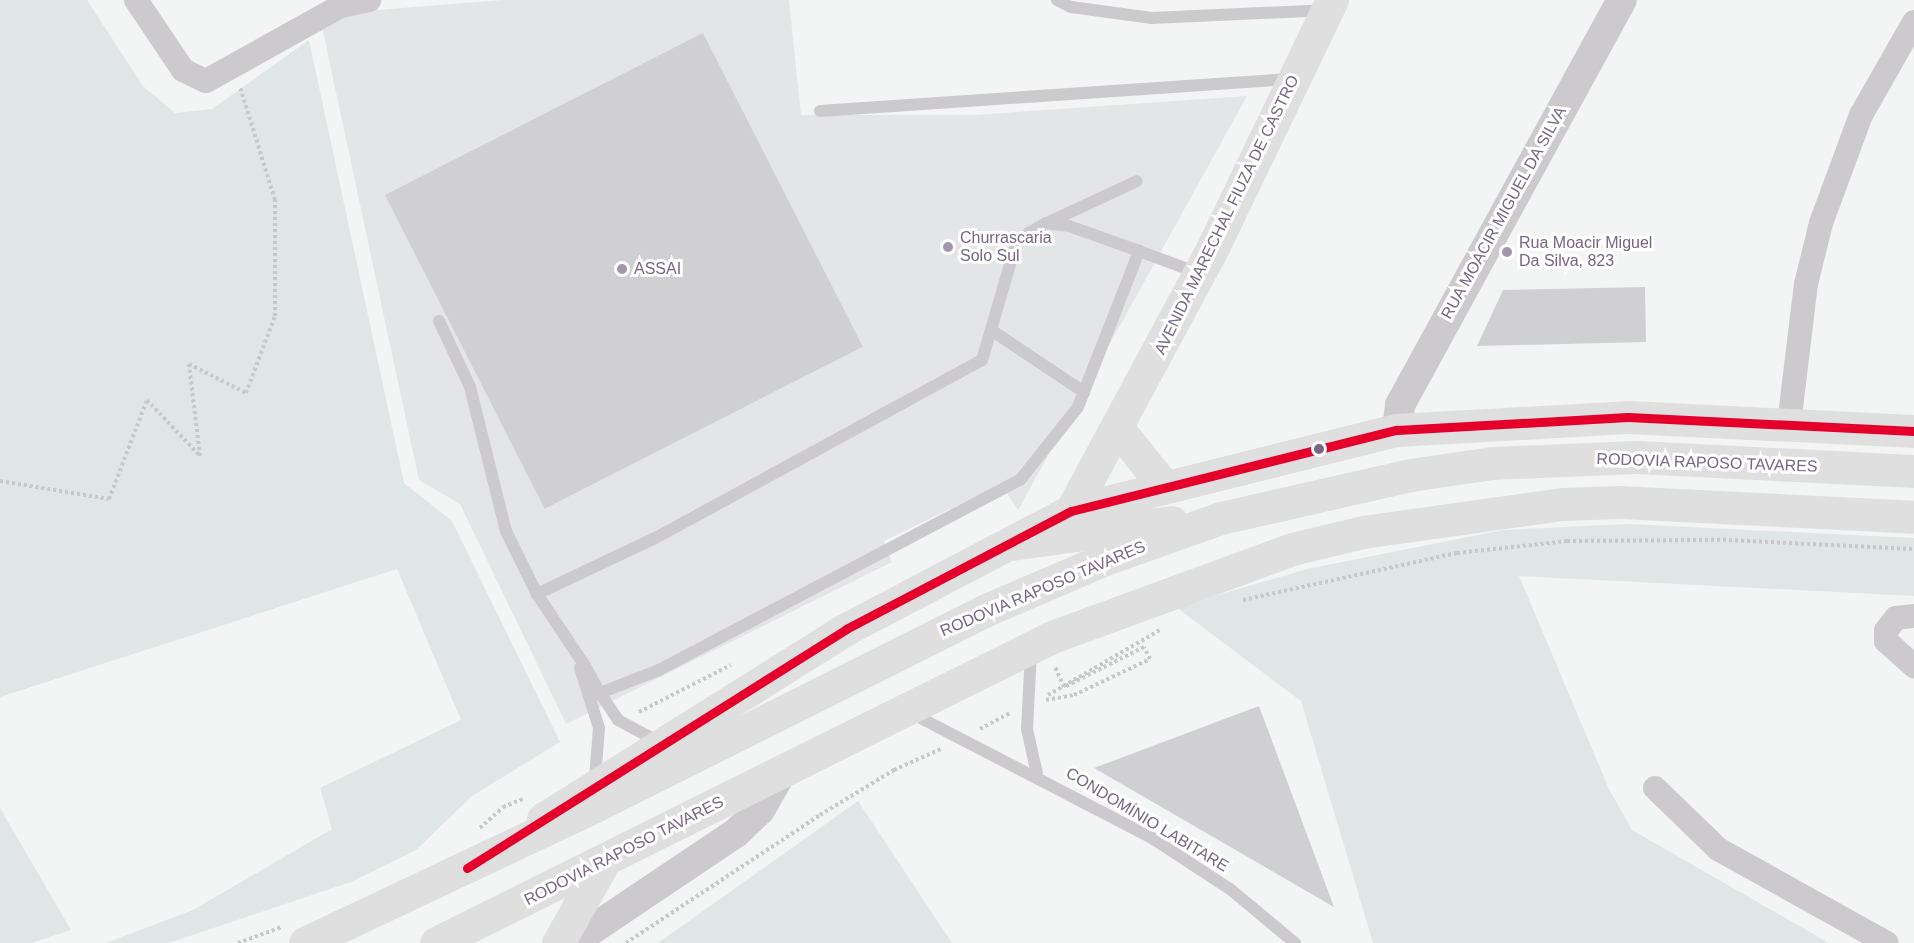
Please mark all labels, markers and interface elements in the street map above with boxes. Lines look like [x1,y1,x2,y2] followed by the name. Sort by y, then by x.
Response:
[1150,71,1304,359] street label: AVENIDA MARECHAL FIUZA DE CASTRO
[1437,102,1571,324] street label: RUA MOACIR MIGUEL DA SILVA
[960,228,1052,266] place label: Churrascaria Solo Sul
[1519,233,1652,271] place label: Rua Moacir Miguel Da Silva, 823
[941,240,955,254] marker: Churrascaria Solo Sul
[1500,245,1514,259] marker: Rua Moacir Miguel Da Silva, 823
[634,259,681,279] place label: ASSAI
[615,262,629,276] marker: ASSAI
[1313,443,1325,455] unlabelled marker
[1596,450,1818,476] street label: RODOVIA RAPOSO TAVARES
[937,537,1149,641] street label: RODOVIA RAPOSO TAVARES
[1062,764,1232,876] street label: CONDOMÍNIO LABITARE
[521,792,727,910] street label: RODOVIA RAPOSO TAVARES

